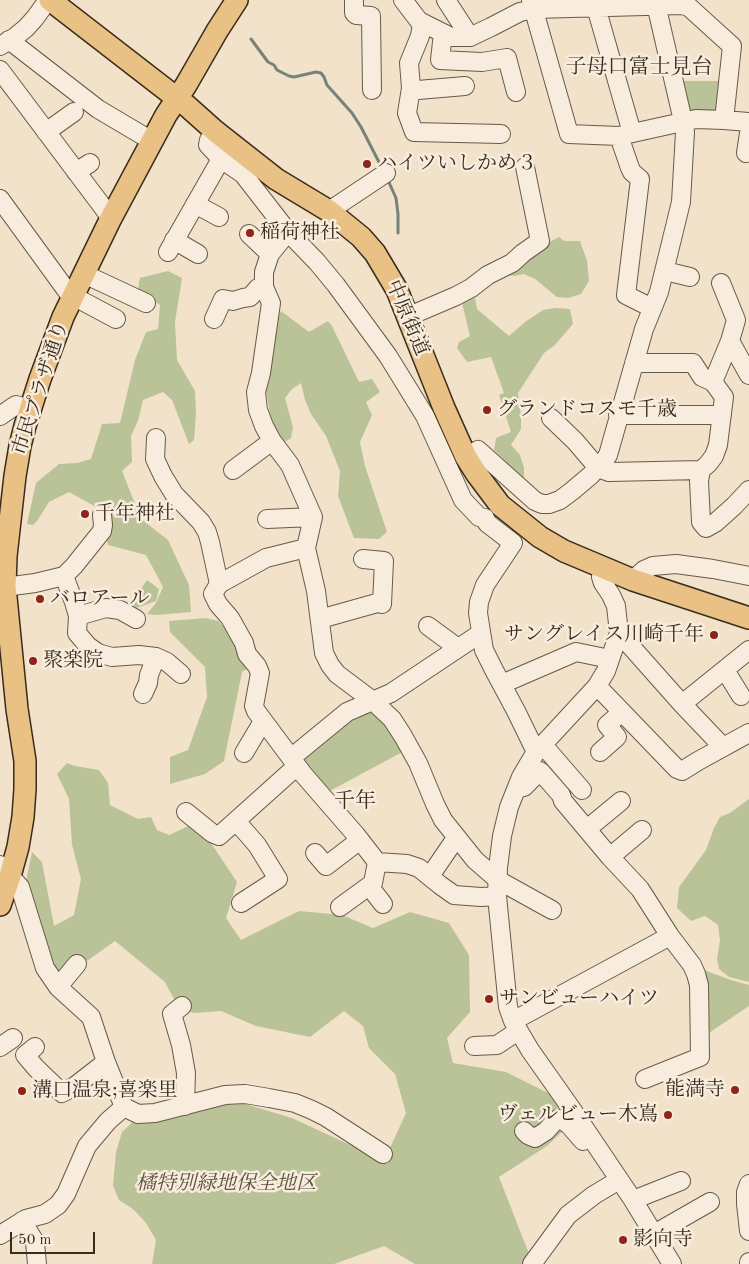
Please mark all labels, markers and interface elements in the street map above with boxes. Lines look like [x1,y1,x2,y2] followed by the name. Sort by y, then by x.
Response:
[566,54,712,80] district label: 子母口富士見台
[377,152,537,176] place label: ハイツいしかめ３
[361,158,373,170] marker: ハイツいしかめ３
[260,221,340,245] place label: 稲荷神社
[244,227,256,239] marker: 稲荷神社
[380,276,434,360] street label: 中原街道
[8,318,74,458] street label: 市民プラザ通り
[497,398,677,422] place label: グランドコスモ千歳
[481,404,493,416] marker: グランドコスモ千歳
[95,502,175,526] place label: 千年神社
[79,508,91,520] marker: 千年神社
[50,587,149,611] place label: バロアール
[34,593,46,605] marker: バロアール
[504,623,704,647] place label: サングレイス川崎千年
[708,629,720,641] marker: サングレイス川崎千年
[43,649,103,673] place label: 聚楽院
[27,655,39,667] marker: 聚楽院
[334,788,376,814] district label: 千年
[499,987,659,1011] place label: サンビューハイツ
[483,993,495,1005] marker: サンビューハイツ
[665,1078,725,1102] place label: 能満寺
[32,1079,178,1103] place label: 溝口温泉;喜楽里
[729,1084,741,1096] marker: 能満寺
[16,1085,28,1097] marker: 溝口温泉;喜楽里
[498,1103,658,1127] place label: ヴェルビュー木嶌
[662,1109,674,1121] marker: ヴェルビュー木嶌
[136,1172,316,1196] park label: 橘特別緑地保全地区
[12,1222,98,1254] scale bar
[633,1228,693,1252] place label: 影向寺
[18,1233,52,1248] text: 50 m
[617,1234,629,1246] marker: 影向寺

